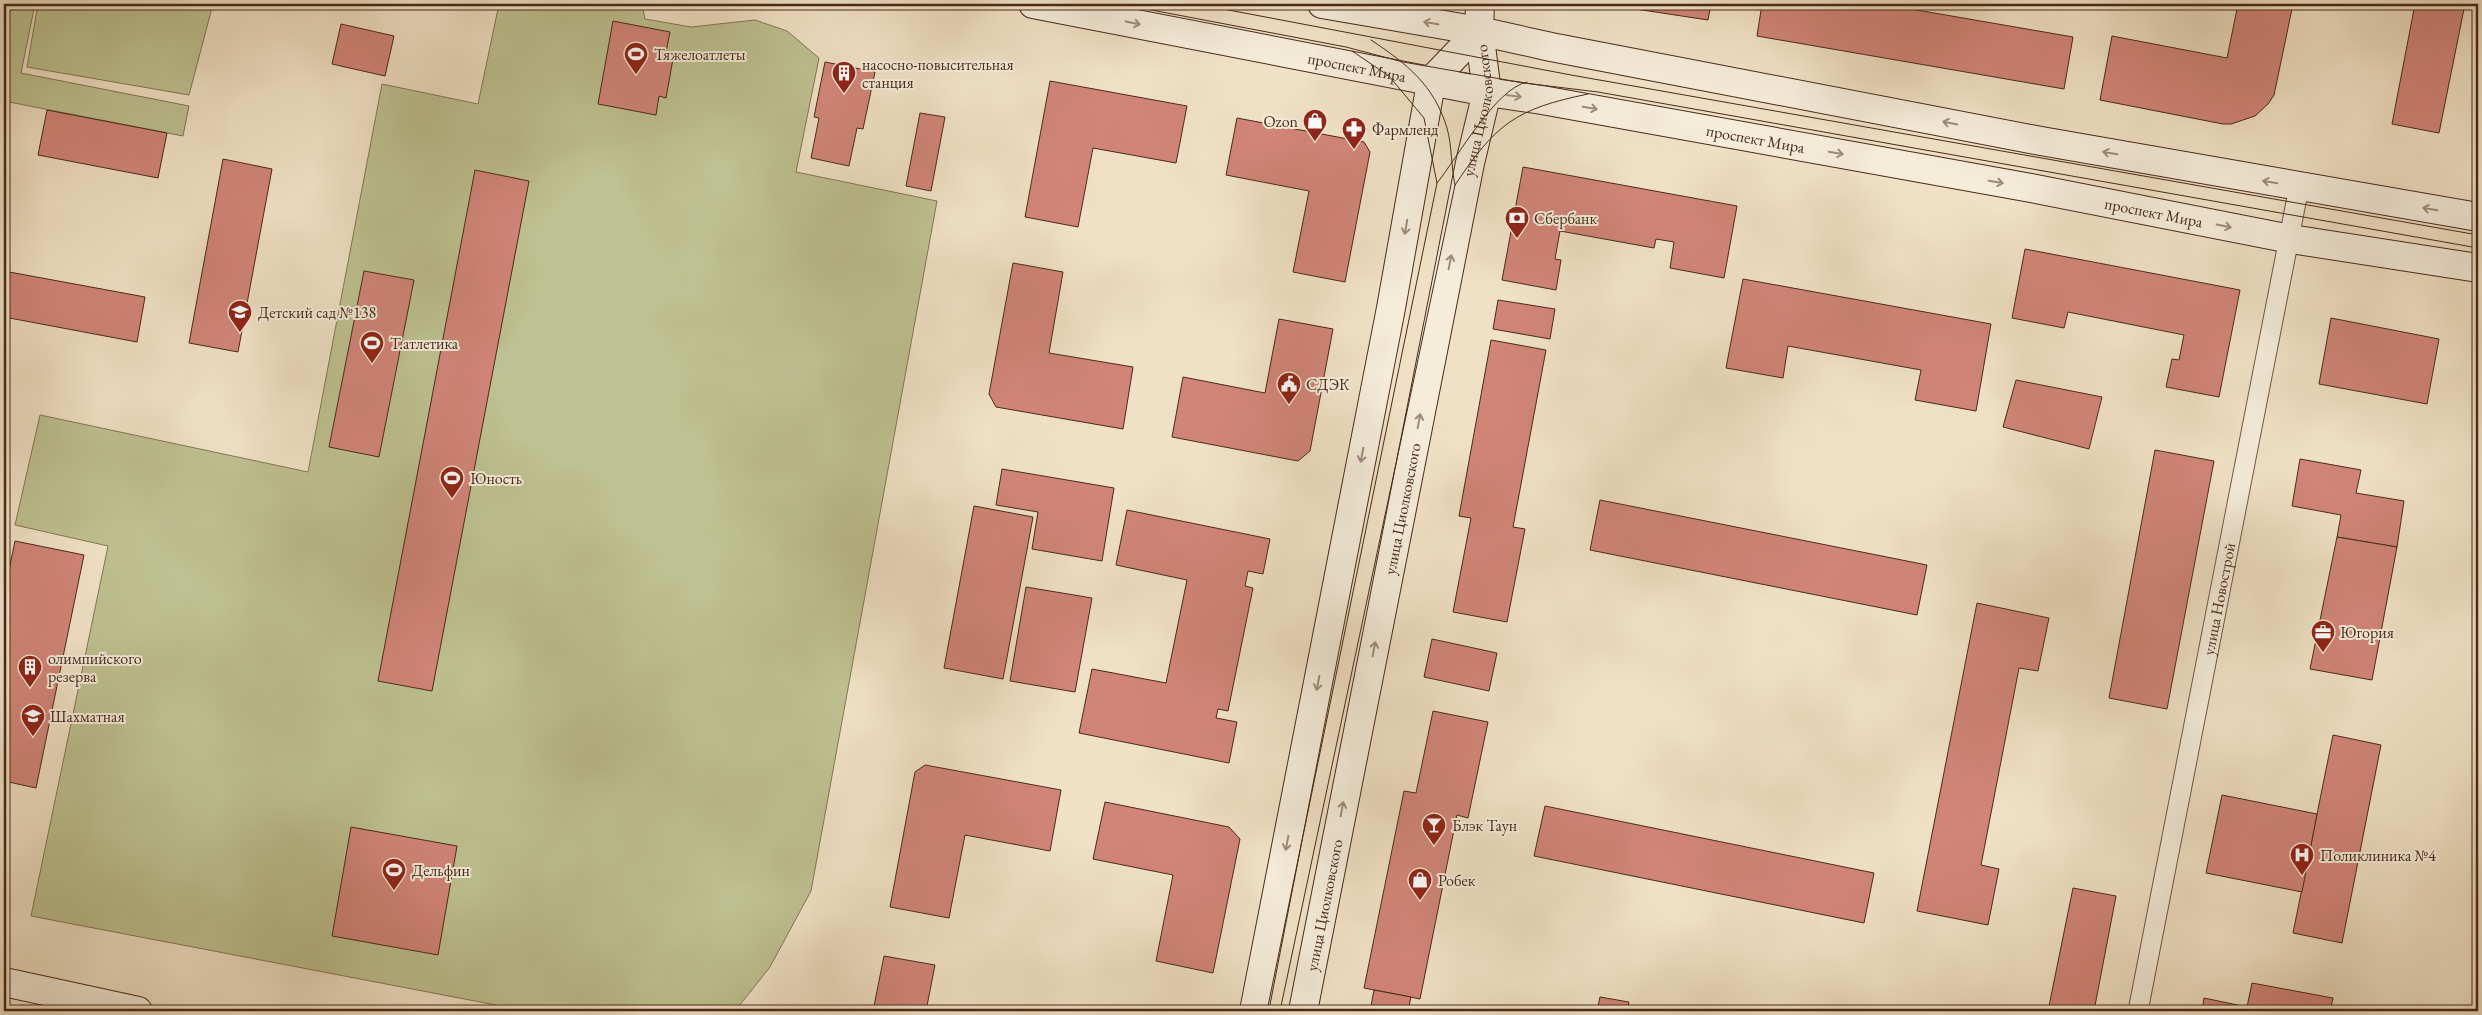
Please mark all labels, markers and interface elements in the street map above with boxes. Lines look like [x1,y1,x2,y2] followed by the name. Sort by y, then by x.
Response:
[1423,17,1439,27] one-way arrow
[1124,19,1140,28] one-way arrow
[623,41,649,75] sports icon: Тяжелоатлеты
[1458,43,1498,178] street label: улица Циолковского
[654,44,746,65] place label: Тяжелоатлеты
[1306,48,1408,87] street label: проспект Мира
[862,54,1014,93] place label: насосно-повысительная станция
[831,60,857,94] building icon: насосно-повысительная станция
[1506,91,1522,101] one-way arrow
[1581,104,1597,114] one-way arrow
[1302,108,1328,142] shop icon: Ozon
[1263,111,1299,132] place label: Ozon
[1341,116,1367,150] pharmacy icon: Фармленд
[1943,117,1959,127] one-way arrow
[1372,119,1439,140] place label: Фармленд
[1705,120,1807,158] street label: проспект Мира
[1827,148,1843,158] one-way arrow
[2102,148,2118,157] one-way arrow
[1987,177,2003,187] one-way arrow
[2262,177,2278,186] one-way arrow
[2103,193,2205,233] street label: проспект Мира
[2423,204,2439,214] one-way arrow
[1504,205,1530,239] bank icon: Сбербанк
[1534,208,1597,229] place label: Сбербанк
[1400,218,1410,234] one-way arrow
[2216,221,2232,231] one-way arrow
[1446,254,1455,270] one-way arrow
[227,299,253,333] school or university icon: Детский сад №138
[258,302,376,323] place label: Детский сад №138
[359,330,385,364] sports icon: Т.атлетика
[390,333,459,354] place label: Т.атлетика
[1276,371,1302,405] public building icon: СДЭК
[1306,374,1350,395] place label: СДЭК
[1414,414,1424,430] one-way arrow
[1379,441,1426,576] street label: улица Циолковского
[1357,446,1367,462] one-way arrow
[439,465,465,499] sports icon: Юность
[470,468,522,489] place label: Юность
[2198,540,2240,657] street label: улица Новострой
[2310,619,2336,653] office icon: Югория
[2340,622,2394,643] place label: Югория
[1369,642,1379,658] one-way arrow
[48,648,142,687] place label: олимпийского резерва
[17,654,43,688] building icon: олимпийского резерва
[1312,675,1322,691] one-way arrow
[20,703,46,737] school or university icon: Шахматная
[50,706,125,727] place label: Шахматная
[1338,801,1348,817] one-way arrow
[1421,812,1447,846] bar icon: Блэк Таун
[1452,815,1517,836] place label: Блэк Таун
[1281,834,1291,850] one-way arrow
[1301,837,1348,973] street label: улица Циолковского
[2289,842,2315,876] hospital icon: Поликлиника №4
[2320,845,2436,866] place label: Поликлиника №4
[381,857,407,891] sports icon: Дельфин
[412,860,470,881] place label: Дельфин
[1407,867,1433,901] shop icon: Робек
[1438,870,1476,891] place label: Робек

